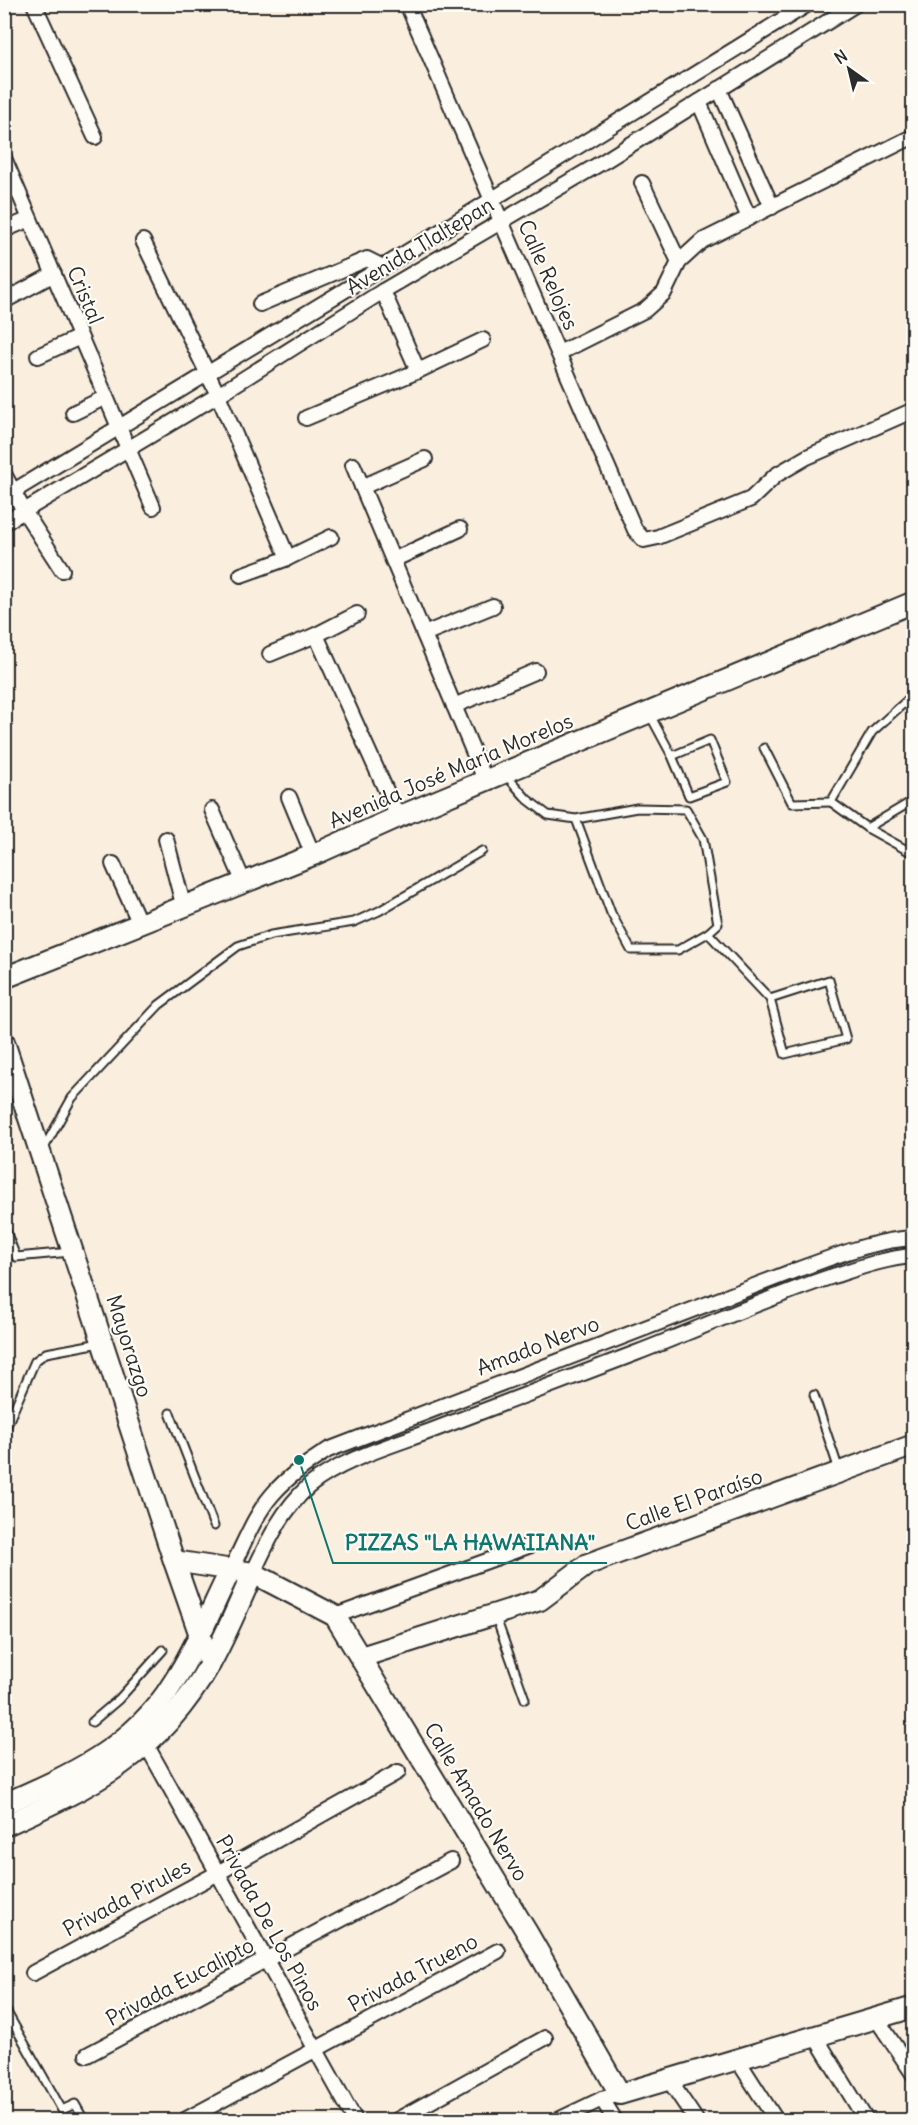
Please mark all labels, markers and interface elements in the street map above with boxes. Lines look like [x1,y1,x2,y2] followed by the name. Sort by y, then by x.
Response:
[819,39,879,99] north arrow
[830,45,851,68] text: N
[341,191,499,300] street label: Avenida Tlaltepan
[512,216,585,334] street label: Calle Relojes
[61,262,110,328] street label: Cristal
[325,707,577,834] street label: Avenida José María Morelos
[100,1291,159,1401] street label: Mayorazgo
[473,1310,603,1381] street label: Amado Nervo
[622,1462,766,1537] street label: Calle El Paraíso
[333,1523,607,1563] callout: PIZZAS "LA HAWAIIANA"
[345,1528,595,1556] text: PIZZAS "LA HAWAIIANA"
[418,1717,534,1886] street label: Calle Amado Nervo
[210,1830,329,2015] street label: Privada De Los Pinos
[58,1853,195,1943] street label: Privada Pirules
[343,1927,482,2018] street label: Privada Trueno
[101,1931,258,2032] street label: Privada Eucalipto

